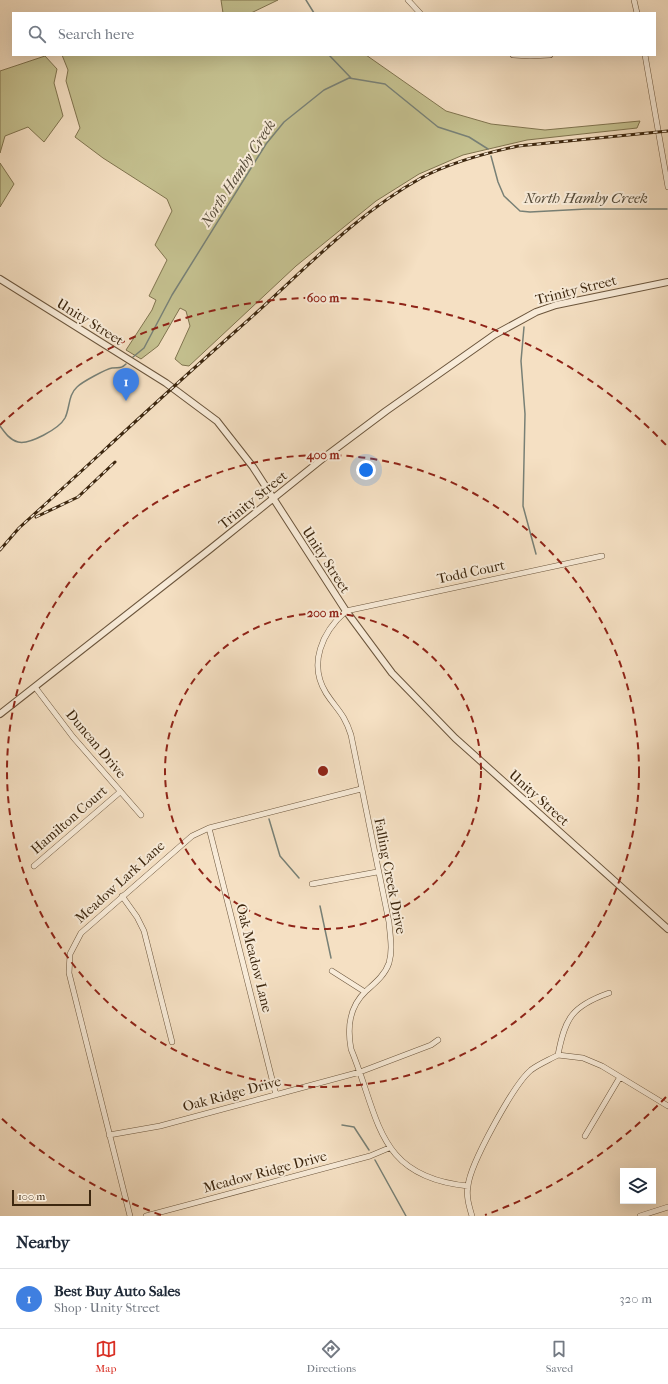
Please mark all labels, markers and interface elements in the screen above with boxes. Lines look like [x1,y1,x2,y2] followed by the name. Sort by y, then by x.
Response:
[12,12,656,56] search box
[26,23,48,45] icon: search
[58,25,134,43] text: Search here
[196,116,279,231] water label: North Hamby Creek
[523,189,648,207] water label: North Hamby Creek
[534,272,618,308] street label: Trinity Street
[307,291,340,305] text: 600 m
[53,295,127,349] street label: Unity Street
[113,368,139,401] pin: 1
[306,448,340,463] text: 400 m
[356,460,376,480] your location
[215,467,291,533] street label: Trinity Street
[298,524,354,596] street label: Unity Street
[436,557,506,587] street label: Todd Court
[307,606,340,620] text: 200 m
[62,706,130,782] street label: Duncan Drive
[316,764,330,778] centre of rings
[505,766,573,830] street label: Unity Street
[27,782,111,858] street label: Hamilton Court
[370,817,410,936] street label: Falling Creek Drive
[72,837,168,927] street label: Meadow Lark Lane
[232,902,276,1014] street label: Oak Meadow Lane
[181,1073,283,1115] street label: Oak Ridge Drive
[201,1147,329,1197] street label: Meadow Ridge Drive
[620,1168,656,1204] map controls
[620,1168,656,1204] button: layers
[12,1188,91,1207] scale bar
[18,1190,46,1203] text: 100 m
[16,1232,70,1252] text: Nearby
[54,1282,180,1300] text: Best Buy Auto Sales
[27,1291,31,1306] text: 1
[619,1291,652,1306] text: 320 m
[54,1300,160,1315] text: Shop · Unity Street
[95,1338,117,1375] tab: Map
[307,1338,356,1375] tab: Directions
[546,1338,573,1375] tab: Saved

